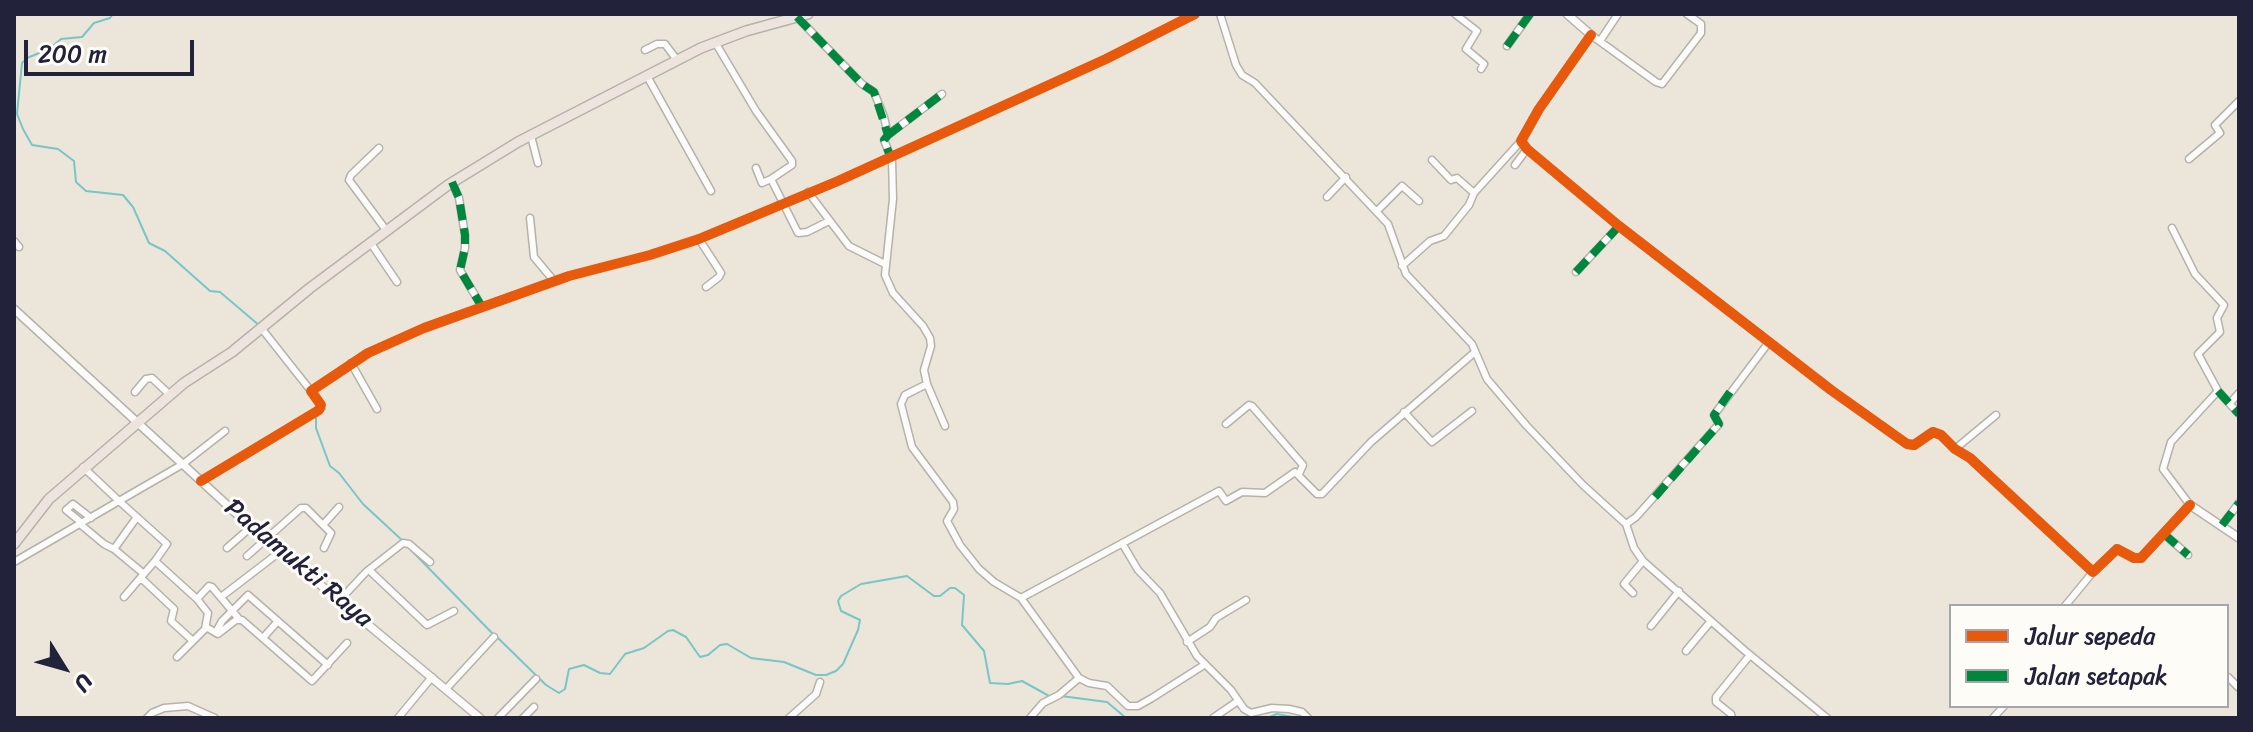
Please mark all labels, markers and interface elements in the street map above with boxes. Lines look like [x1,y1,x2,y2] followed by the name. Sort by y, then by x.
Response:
[28,24,198,74] scale bar
[38,33,107,75] text: 200 m
[218,493,378,635] street label: Padamukti Raya
[1949,604,2229,708] legend
[2025,615,2155,657] text: Jalur sepeda
[24,628,104,708] north arrow
[2025,655,2168,697] text: Jalan setapak
[64,665,104,700] text: U

